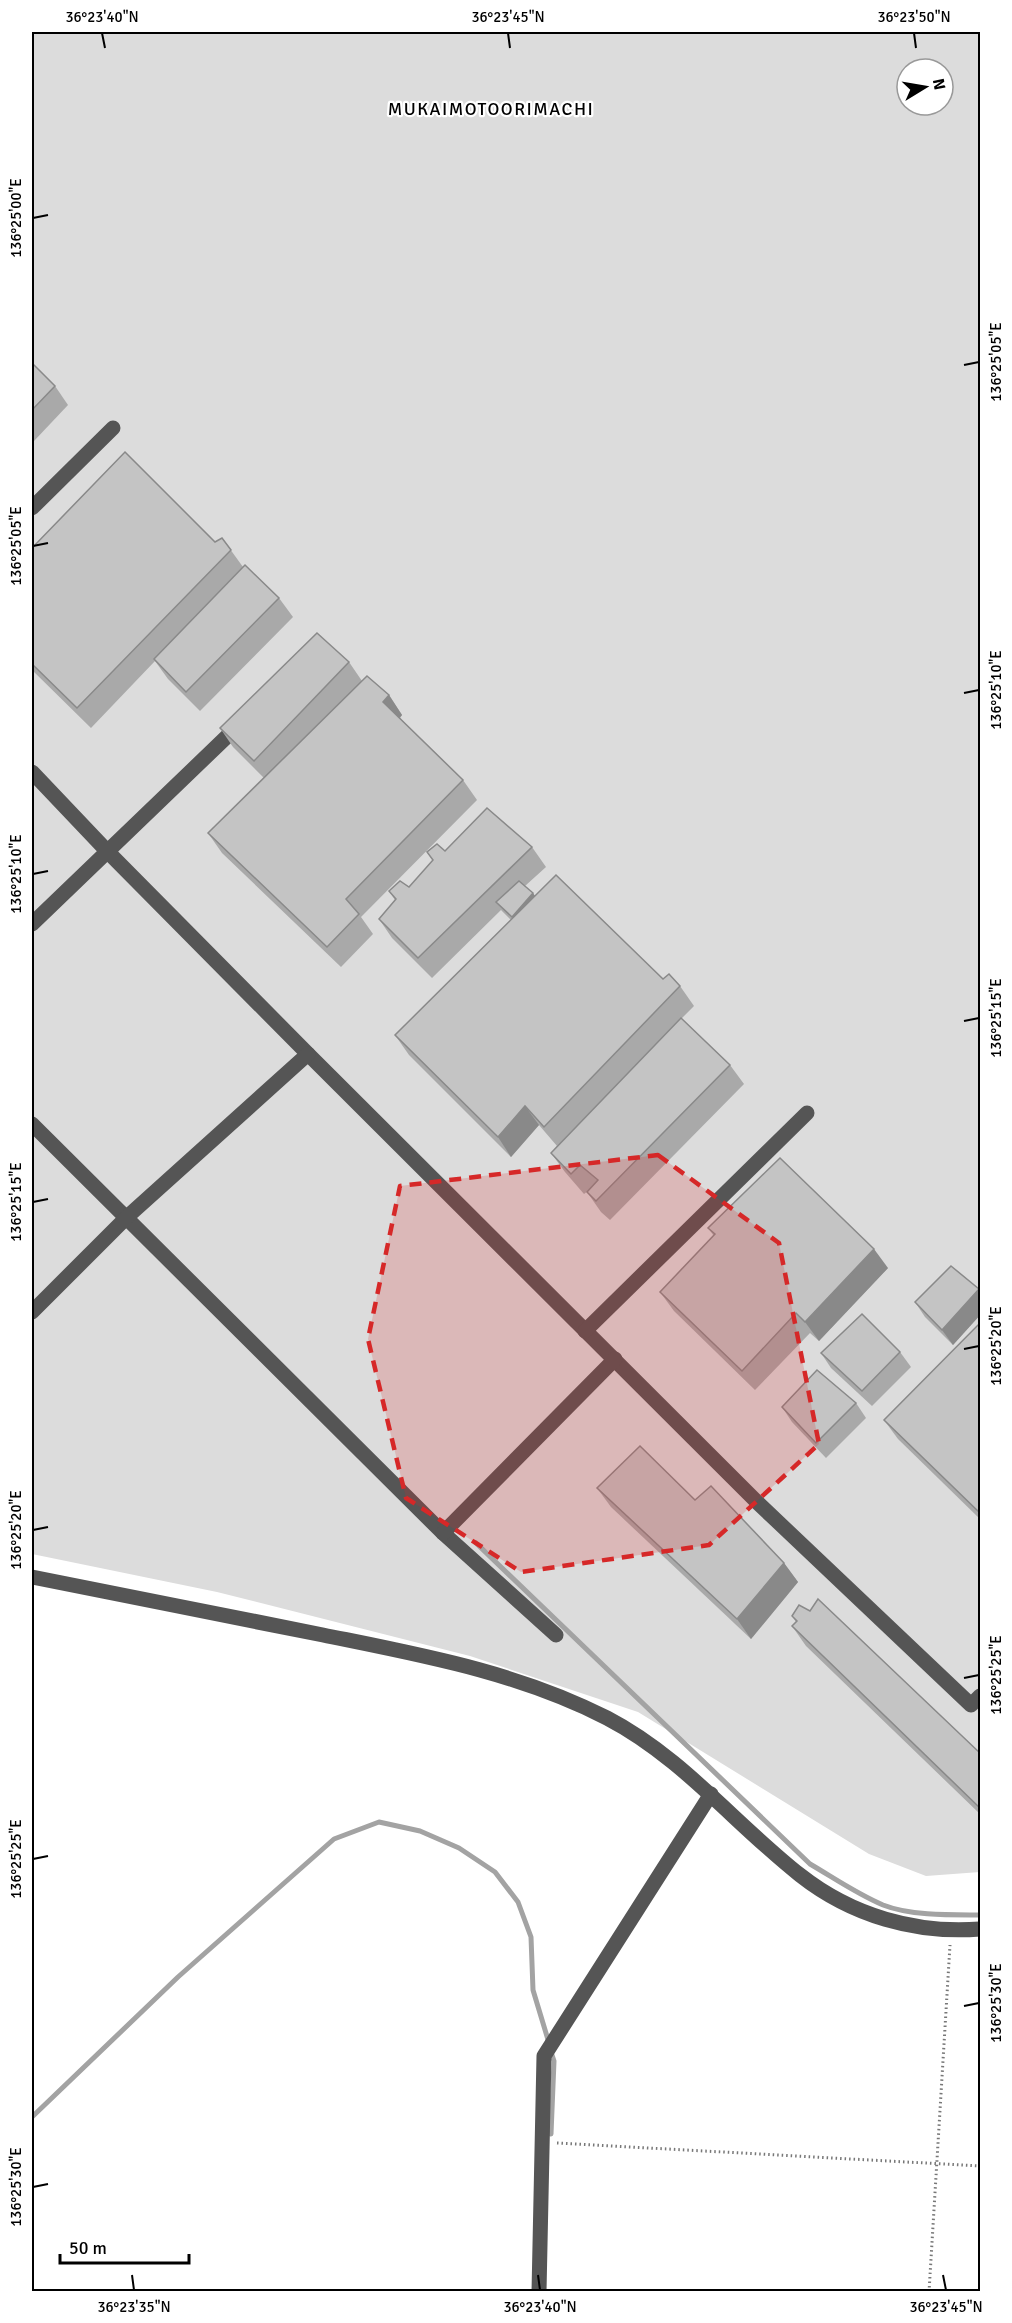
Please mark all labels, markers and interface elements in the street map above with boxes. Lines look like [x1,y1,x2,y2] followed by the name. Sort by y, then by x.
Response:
[65,8,139,26] text: 36°23'40"N
[471,8,545,26] text: 36°23'45"N
[877,8,951,26] text: 36°23'50"N
[895,57,955,117] north arrow
[928,77,950,92] text: N
[388,98,594,120] district label: MUKAIMOTOORIMACHI
[7,178,25,258] text: 136°25'00"E
[987,322,1005,402] text: 136°25'05"E
[7,506,25,586] text: 136°25'05"E
[987,650,1005,730] text: 136°25'10"E
[7,834,25,914] text: 136°25'10"E
[987,978,1005,1058] text: 136°25'15"E
[7,1162,25,1242] text: 136°25'15"E
[987,1306,1005,1386] text: 136°25'20"E
[7,1490,25,1570] text: 136°25'20"E
[987,1635,1005,1715] text: 136°25'25"E
[7,1819,25,1899] text: 136°25'25"E
[987,1963,1005,2043] text: 136°25'30"E
[7,2147,25,2227] text: 136°25'30"E
[60,2227,189,2265] scale bar
[69,2237,107,2259] text: 50 m
[97,2298,171,2316] text: 36°23'35"N
[503,2298,577,2316] text: 36°23'40"N
[909,2298,983,2316] text: 36°23'45"N

